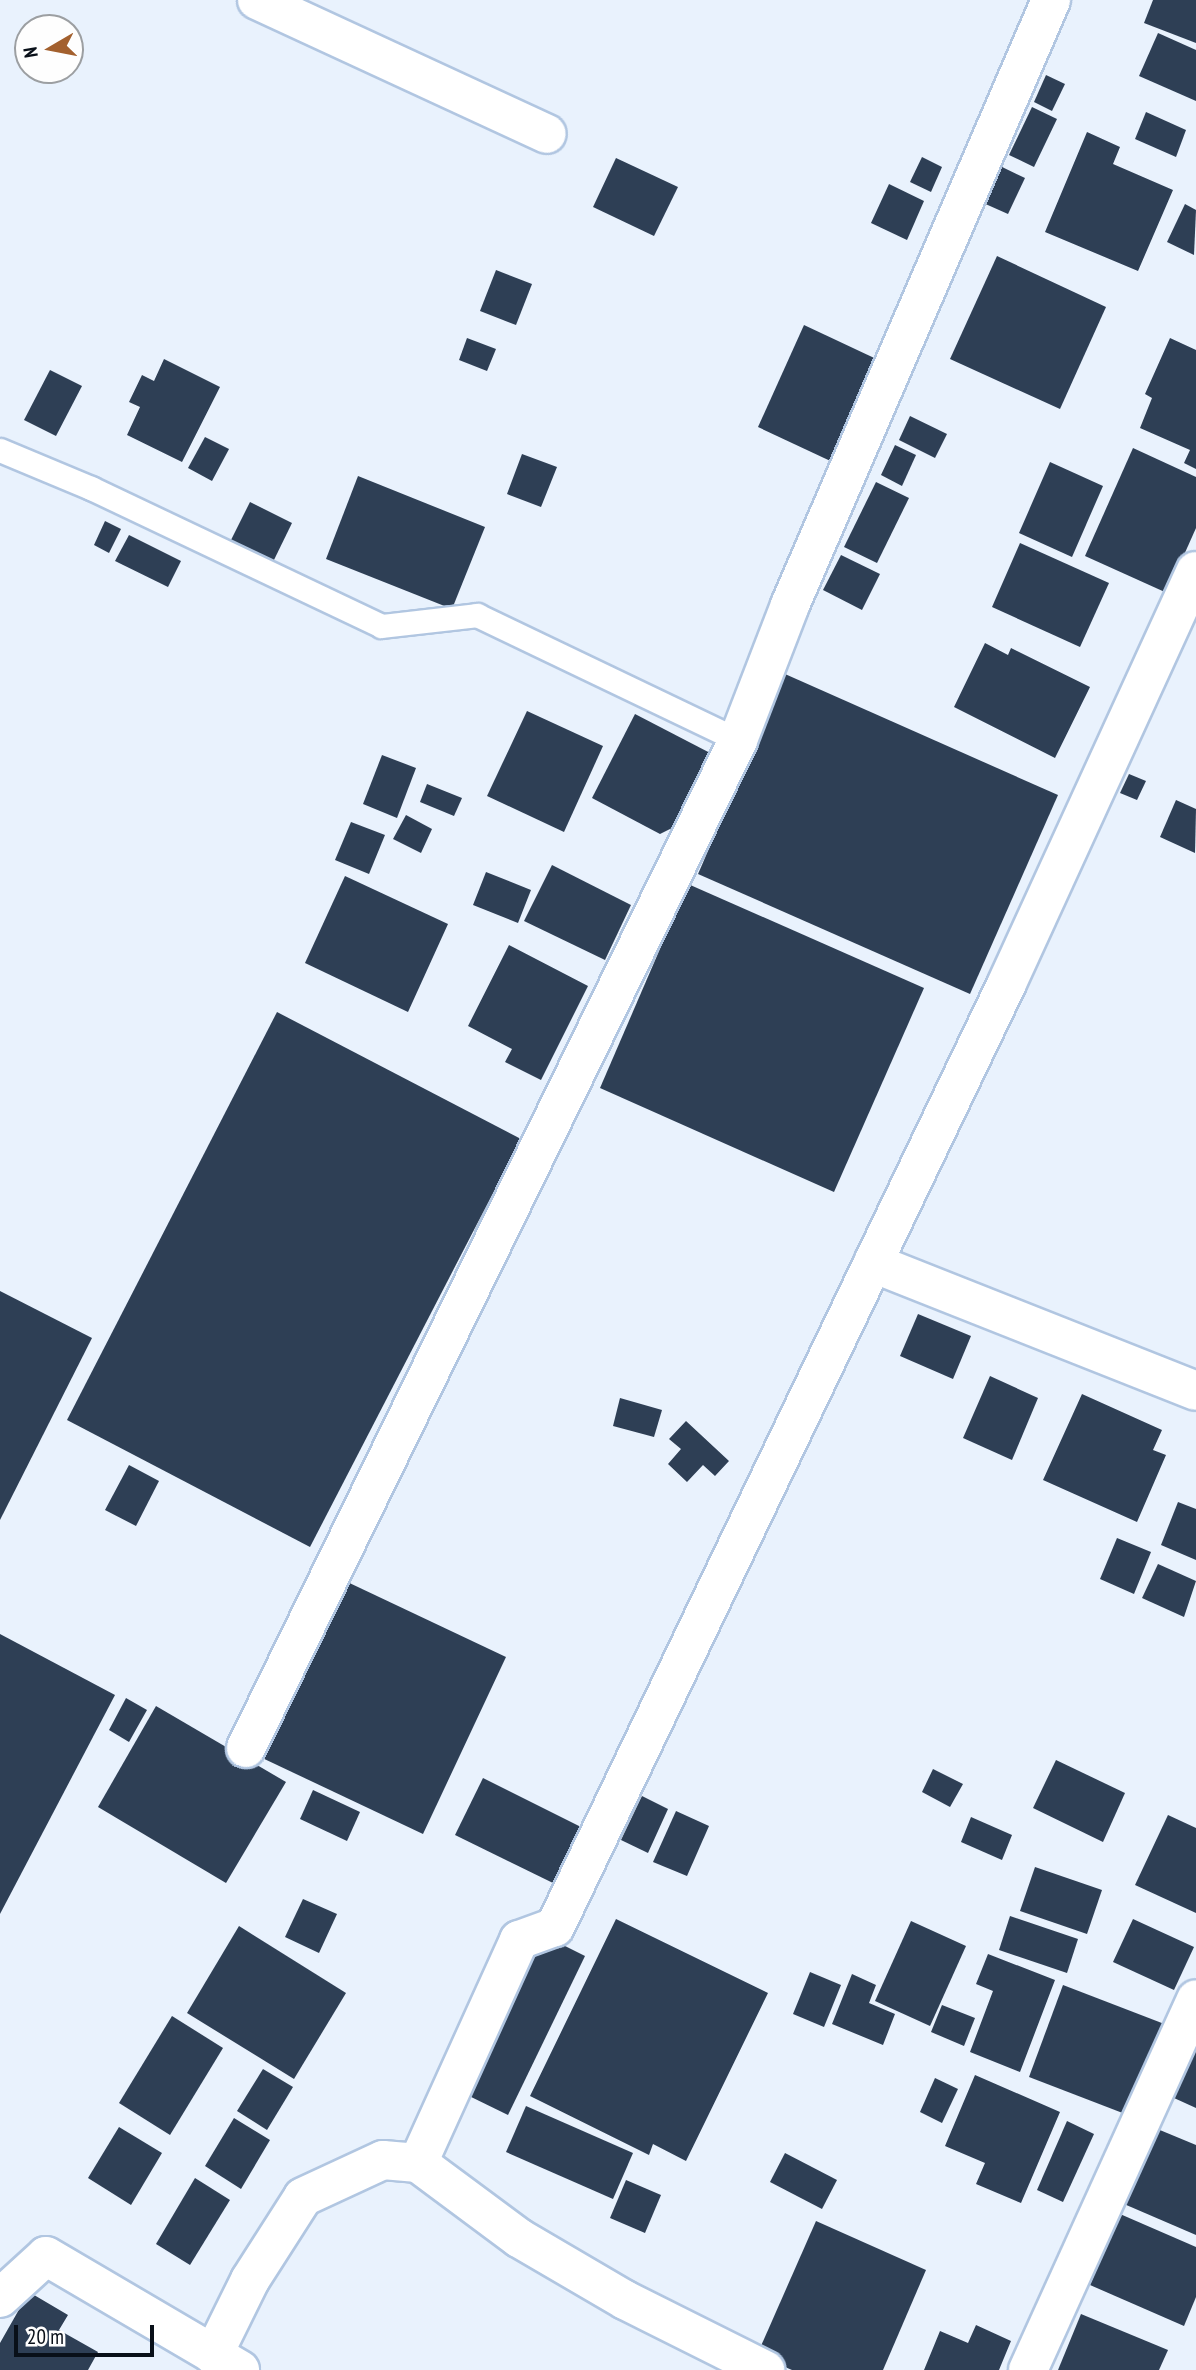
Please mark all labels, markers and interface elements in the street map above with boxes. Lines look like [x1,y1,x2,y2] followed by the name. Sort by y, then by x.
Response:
[14,14,84,84] north arrow
[18,45,43,59] text: N
[18,2310,158,2354] scale bar
[27,2323,64,2350] text: 20 m

